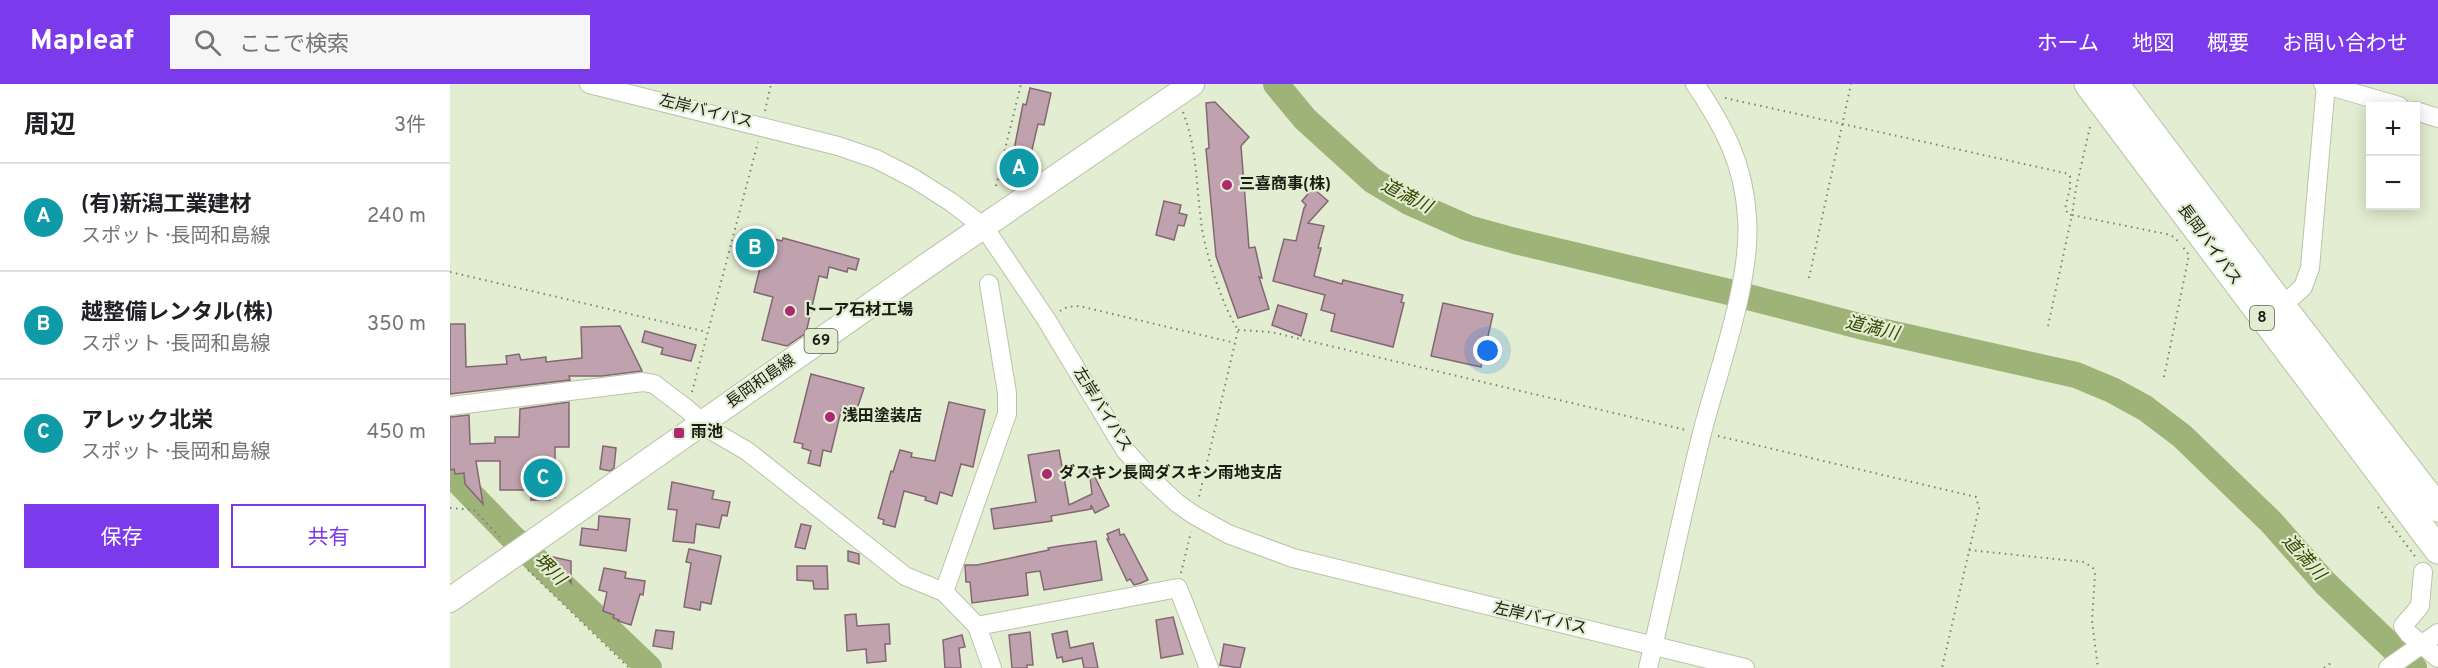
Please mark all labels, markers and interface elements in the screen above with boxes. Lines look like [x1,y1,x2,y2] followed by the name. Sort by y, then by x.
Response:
[170,15,590,69] search box
[30,24,134,60] text: Mapleaf
[191,26,224,59] icon: search
[2037,31,2099,58] text: ホーム
[2132,31,2174,58] text: 地図
[2207,31,2249,58] text: 概要
[2282,31,2408,58] text: お問い合わせ
[239,32,349,59] text: ここで検索
[657,91,755,133] street label: 左岸バイパス
[2366,102,2420,210] map controls
[2366,102,2420,156] button: +
[24,110,76,143] text: 周辺
[394,113,426,139] text: 3件
[1000,146,1038,190] pin: A
[2366,156,2420,210] button: −
[1377,174,1437,220] water label: 道満川
[1239,175,1331,195] place label: 三喜商事(株)
[1220,178,1234,192] marker: 三喜商事(株)
[81,192,251,219] text: (有)新潟工業建材
[2173,200,2245,290] street label: 長岡バイパス
[36,204,51,230] text: A
[367,204,426,230] text: 240 m
[81,224,270,250] text: スポット · 長岡和島線
[736,226,774,270] pin: B
[81,300,273,327] text: 越整備レンタル(株)
[802,300,913,321] place label: トーア石材工場
[783,304,797,318] marker: トーア石材工場
[2250,306,2274,330] road number: 8
[37,312,50,338] text: B
[367,312,426,338] text: 350 m
[1843,312,1903,347] water label: 道満川
[804,329,838,353] road number: 69
[81,332,270,358] text: スポット · 長岡和島線
[1473,336,1502,365] your location
[722,351,800,413] street label: 長岡和島線
[1068,364,1136,456] street label: 左岸バイパス
[842,406,922,427] place label: 浅田塗装店
[81,408,213,435] text: アレック北栄
[823,410,837,424] marker: 浅田塗装店
[37,420,50,446] text: C
[367,420,426,446] text: 450 m
[691,423,723,443] place label: 雨池
[672,426,686,440] marker: 雨池
[81,440,270,466] text: スポット · 長岡和島線
[524,456,562,500] pin: C
[1059,464,1282,484] place label: ダスキン長岡ダスキン雨地支店
[1040,467,1054,481] marker: ダスキン長岡ダスキン雨地支店
[24,504,219,568] button: 保存
[231,504,426,568] button: 共有
[2276,530,2331,587] water label: 道満川
[528,549,571,592] water label: 堺川
[1491,598,1589,640] street label: 左岸バイパス

